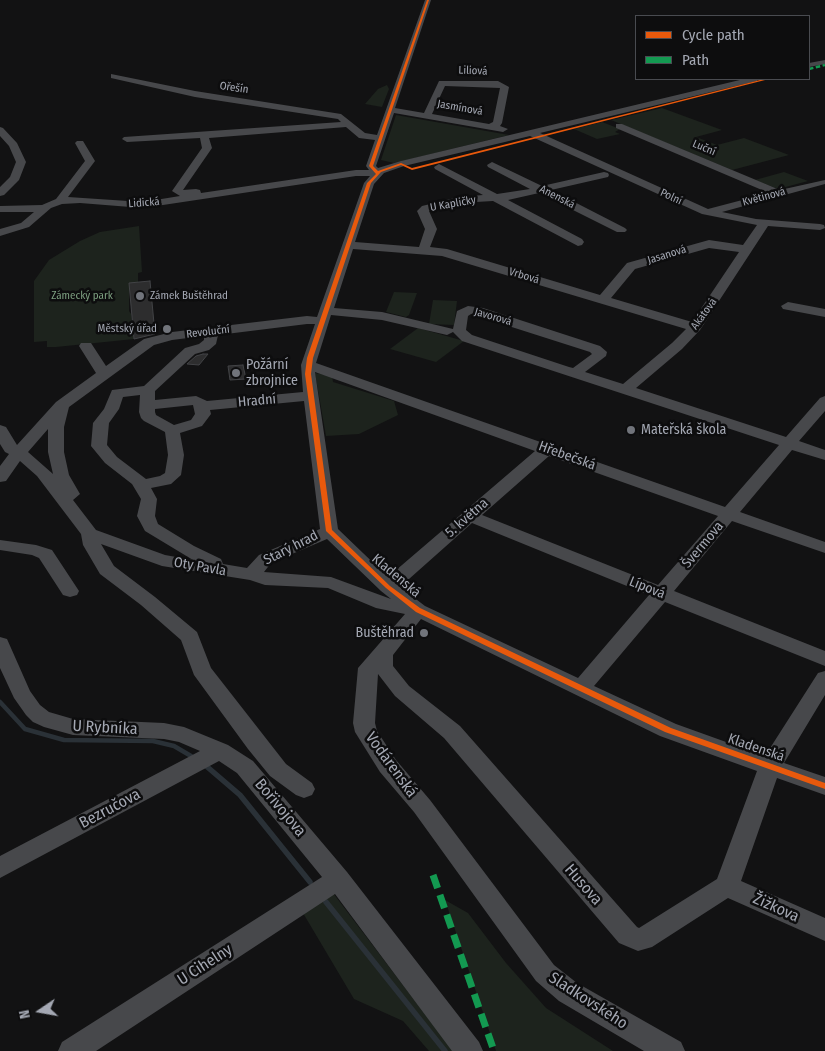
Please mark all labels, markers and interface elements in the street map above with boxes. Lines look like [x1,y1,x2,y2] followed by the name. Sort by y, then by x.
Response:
[635,15,810,80] legend
[682,26,745,44] text: Cycle path
[682,51,709,69] text: Path
[458,64,488,78] street label: Liliová
[219,79,249,97] street label: Ořešín
[436,98,484,118] street label: Jasmínová
[690,137,718,159] street label: Luční
[537,183,577,211] street label: Anenská
[741,185,787,209] street label: Květinová
[658,186,684,208] street label: Polní
[429,193,477,215] street label: U Kapličky
[128,195,160,211] street label: Lidická
[646,243,688,267] street label: Jasanová
[507,265,541,287] street label: Vrbová
[51,289,113,303] park label: Zámecký park
[150,289,228,303] place label: Zámek Buštěhrad
[134,290,146,302] marker: Zámek Buštěhrad
[688,296,720,332] street label: Akátová
[473,305,513,329] street label: Javorová
[98,322,157,336] place label: Městský úřad
[161,323,173,335] marker: Městský úřad
[185,323,231,341] street label: Revoluční
[246,357,298,390] place label: Požární zbrojnice
[230,367,242,379] marker: Požární zbrojnice
[237,391,277,411] street label: Hradní
[641,422,726,438] place label: Mateřská škola
[625,424,637,436] marker: Mateřská škola
[536,438,598,474] street label: Hřebečská
[442,495,492,541] street label: 5. května
[679,518,727,572] street label: Švermova
[261,527,321,569] street label: Starý hrad
[368,551,424,601] street label: Kladenská
[173,554,227,580] street label: Oty Pavla
[627,573,667,603] street label: Lípová
[356,625,414,641] place label: Buštěhrad
[418,627,430,639] marker: Buštěhrad
[72,717,138,739] street label: U Rybníka
[361,729,421,801] street label: Vodárenská
[725,730,787,766] street label: Kladenská
[250,775,310,841] street label: Bořivojova
[76,785,144,833] street label: Bezručova
[560,861,606,909] street label: Husova
[750,889,802,927] street label: Žižkova
[174,940,236,990] street label: U Cihelny
[545,968,631,1034] street label: Sladkovského
[15,986,65,1036] north arrow
[16,1008,34,1020] text: N

